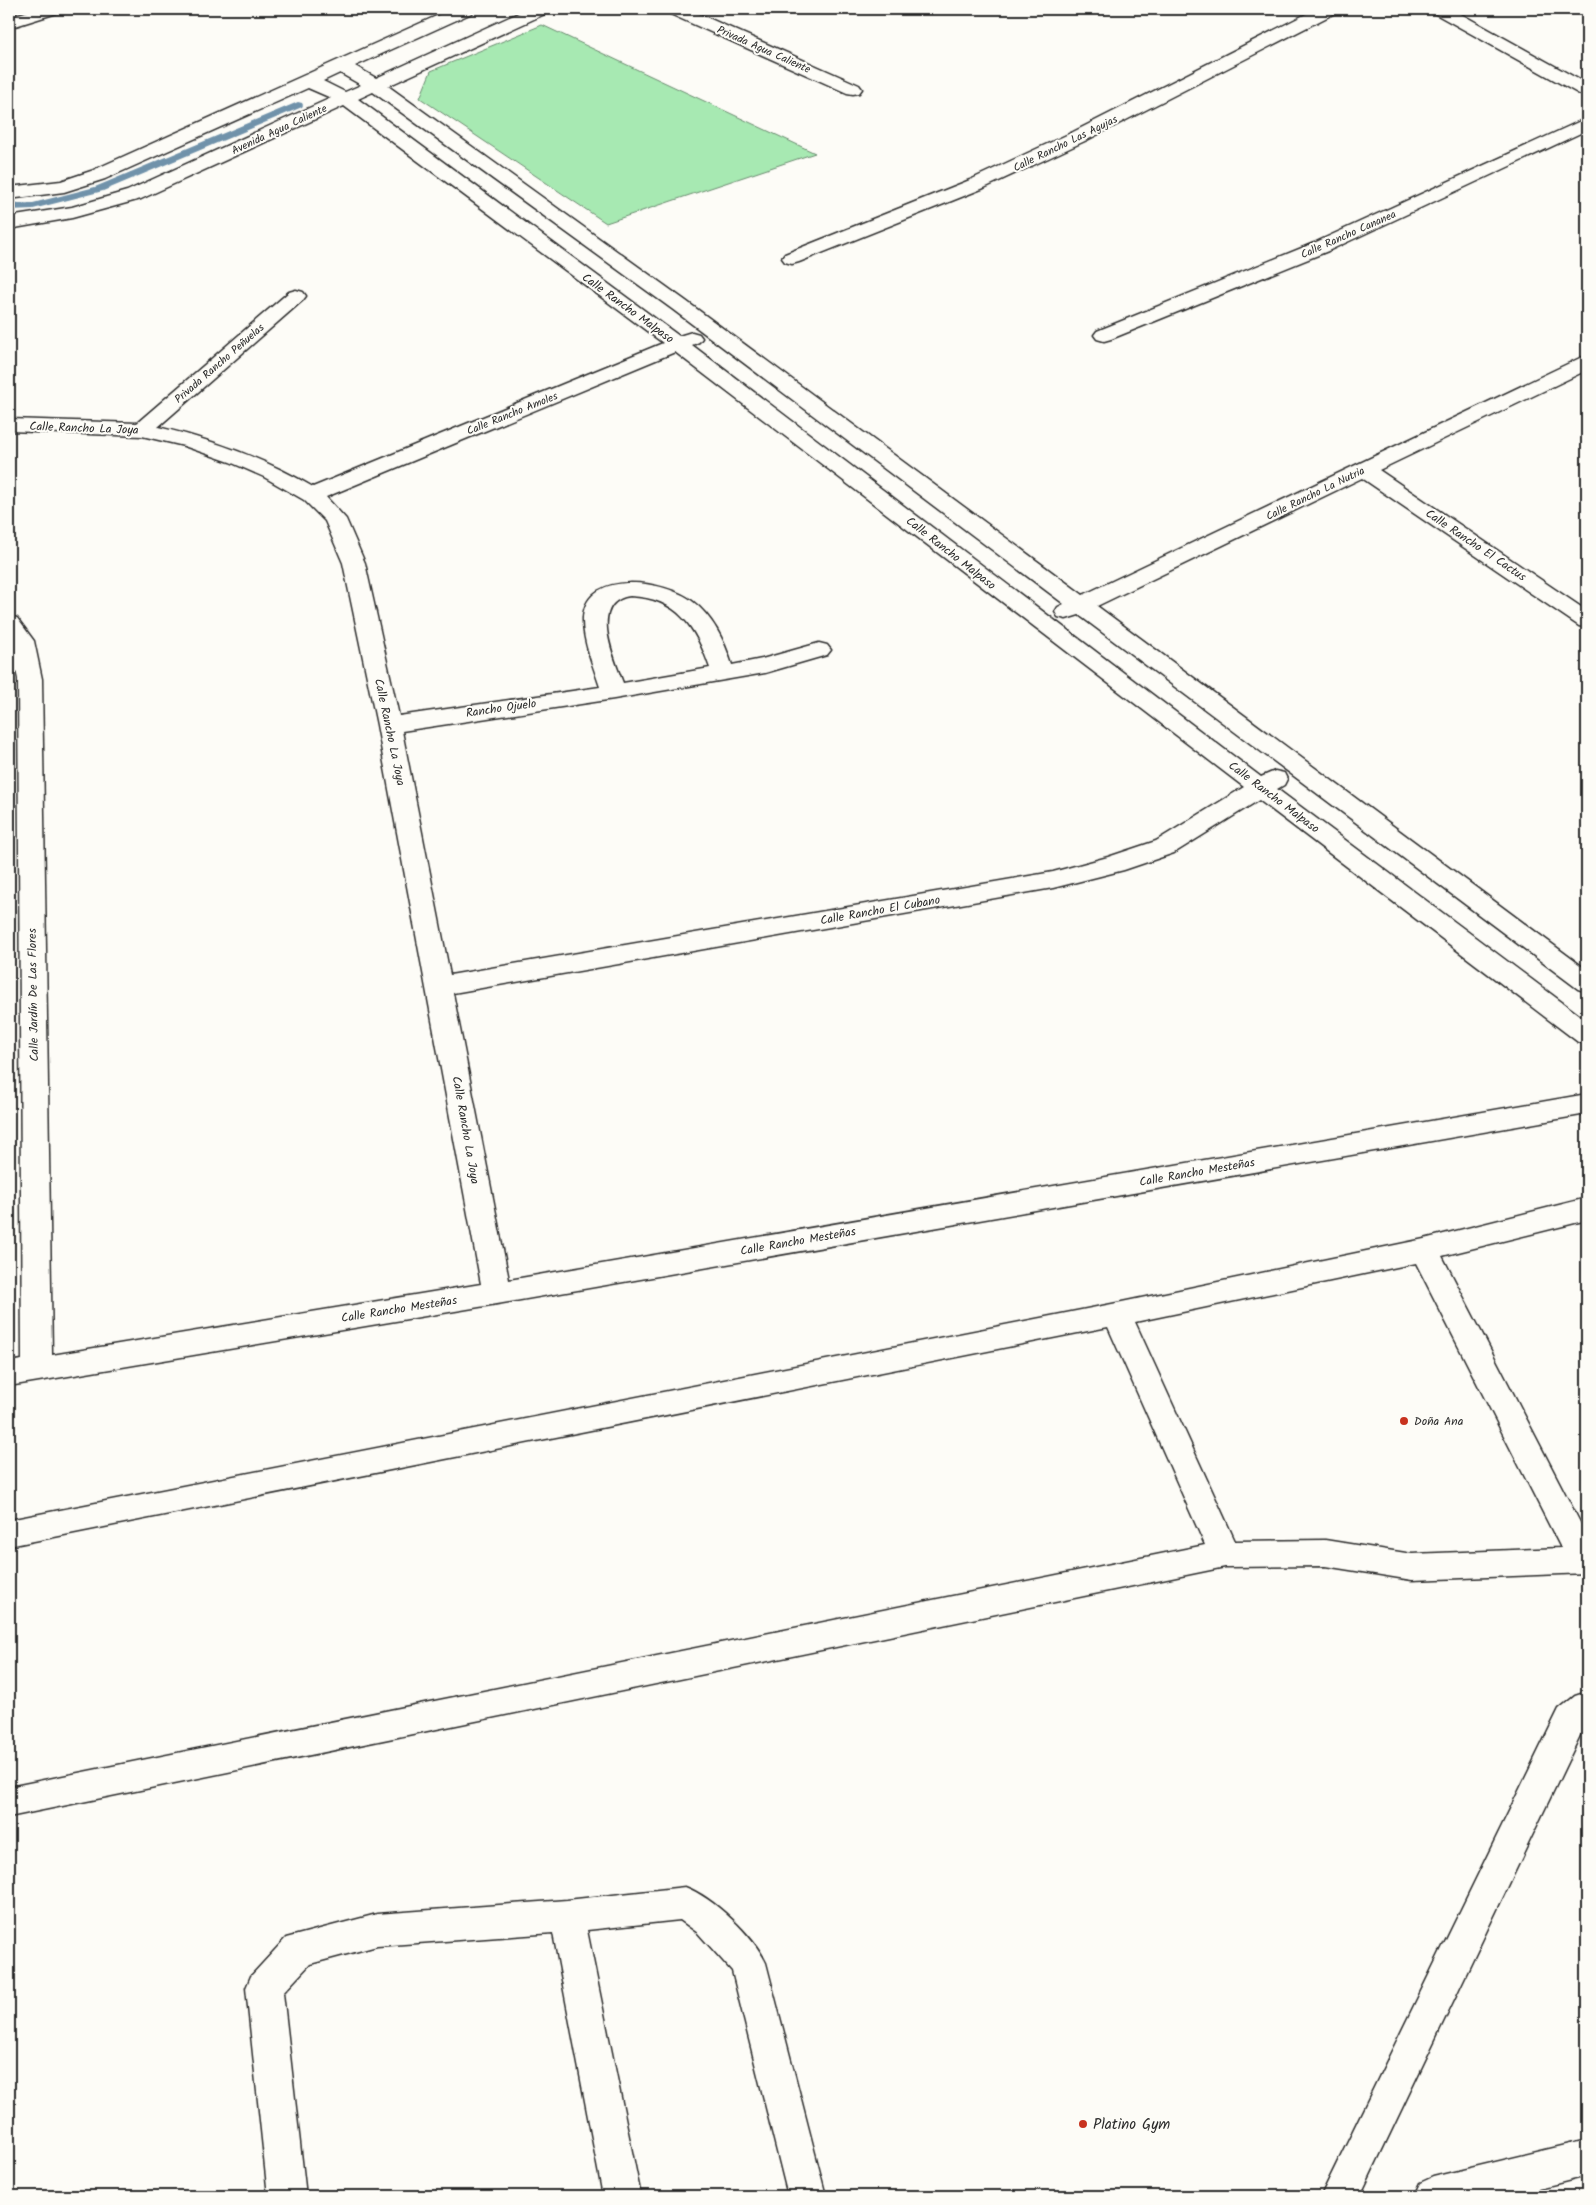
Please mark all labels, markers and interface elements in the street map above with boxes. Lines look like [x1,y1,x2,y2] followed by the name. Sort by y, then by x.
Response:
[714,21,813,79] street label: Privada Agua Caliente
[229,100,330,160] street label: Avenida Agua Caliente
[1010,111,1121,177] street label: Calle Rancho Las Agujas
[1298,206,1399,264] street label: Calle Rancho Cananea
[578,268,678,348] street label: Calle Rancho Malpaso
[171,319,269,408] street label: Privada Rancho Peñuelas
[464,387,561,440] street label: Calle Rancho Amoles
[29,417,139,440] street label: Calle Rancho La Joya
[1263,462,1368,526] street label: Calle Rancho La Nutria
[1421,504,1530,586] street label: Calle Rancho El Cactus
[902,512,1000,595] street label: Calle Rancho Malpaso
[369,677,410,788] street label: Calle Rancho La Joya
[465,694,538,723] street label: Rancho Ojuelo
[1224,757,1323,838] street label: Calle Rancho Malpaso
[819,891,942,930] street label: Calle Rancho El Cubano
[23,928,44,1062] street label: Calle Jardín De Las Flores
[447,1075,484,1186] street label: Calle Rancho La Joya
[1138,1153,1256,1192] street label: Calle Rancho Mesteñas
[739,1222,857,1261] street label: Calle Rancho Mesteñas
[340,1291,458,1328] street label: Calle Rancho Mesteñas
[1414,1412,1464,1431] place label: Doña Ana
[1398,1415,1410,1427] marker: Doña Ana
[1093,2113,1170,2137] place label: Platino Gym
[1077,2118,1089,2130] marker: Platino Gym

